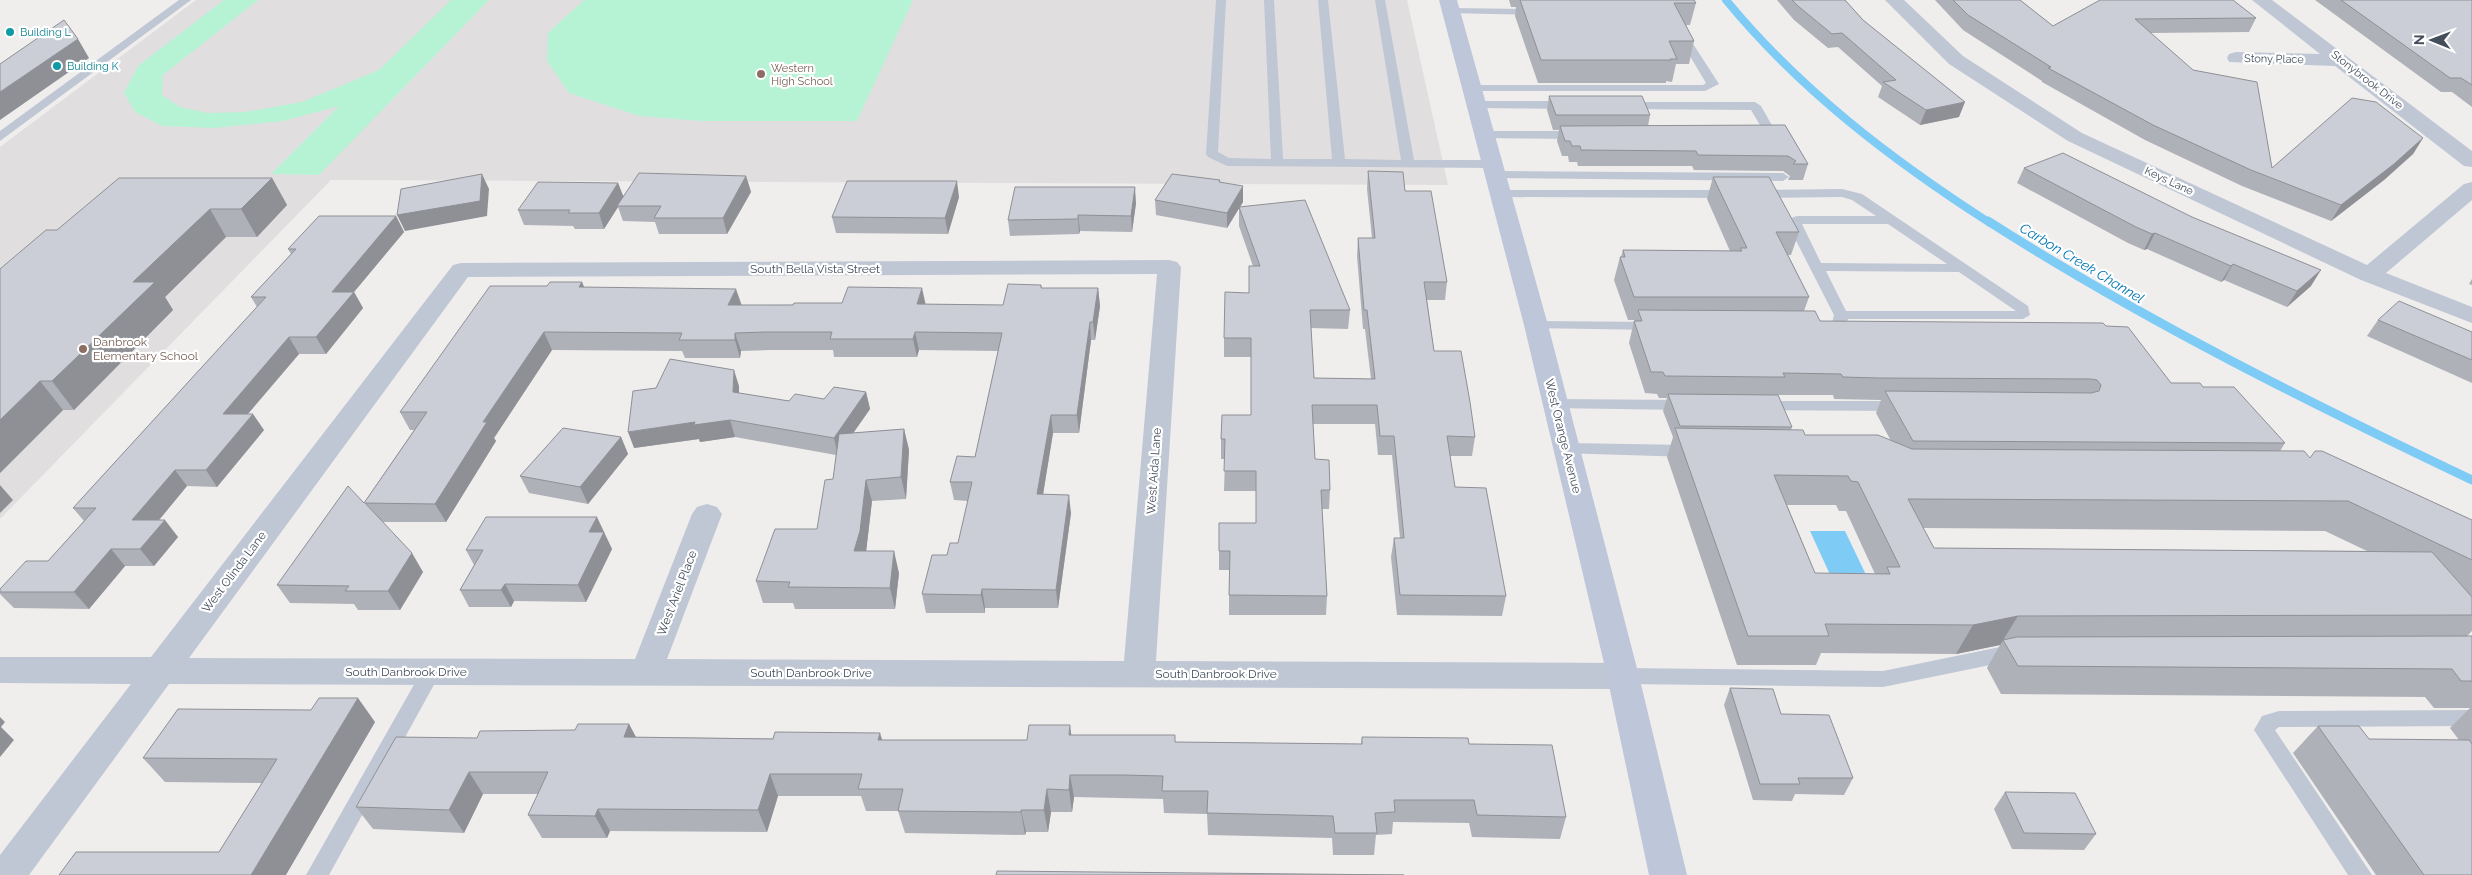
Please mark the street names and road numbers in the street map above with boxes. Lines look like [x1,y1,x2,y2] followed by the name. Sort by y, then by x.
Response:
[2329,48,2406,112] street label: Stonybrook Drive
[2244,52,2305,66] street label: Stony Place
[2143,164,2196,198] street label: Keys Lane
[750,262,880,276] street label: South Bella Vista Street
[1542,377,1584,495] street label: West Orange Avenue
[1144,427,1164,515] street label: West Aida Lane
[199,529,269,615] street label: West Olinda Lane
[654,548,700,638] street label: West Ariel Place
[345,665,467,679] street label: South Danbrook Drive
[750,666,872,680] street label: South Danbrook Drive
[1155,667,1277,681] street label: South Danbrook Drive

